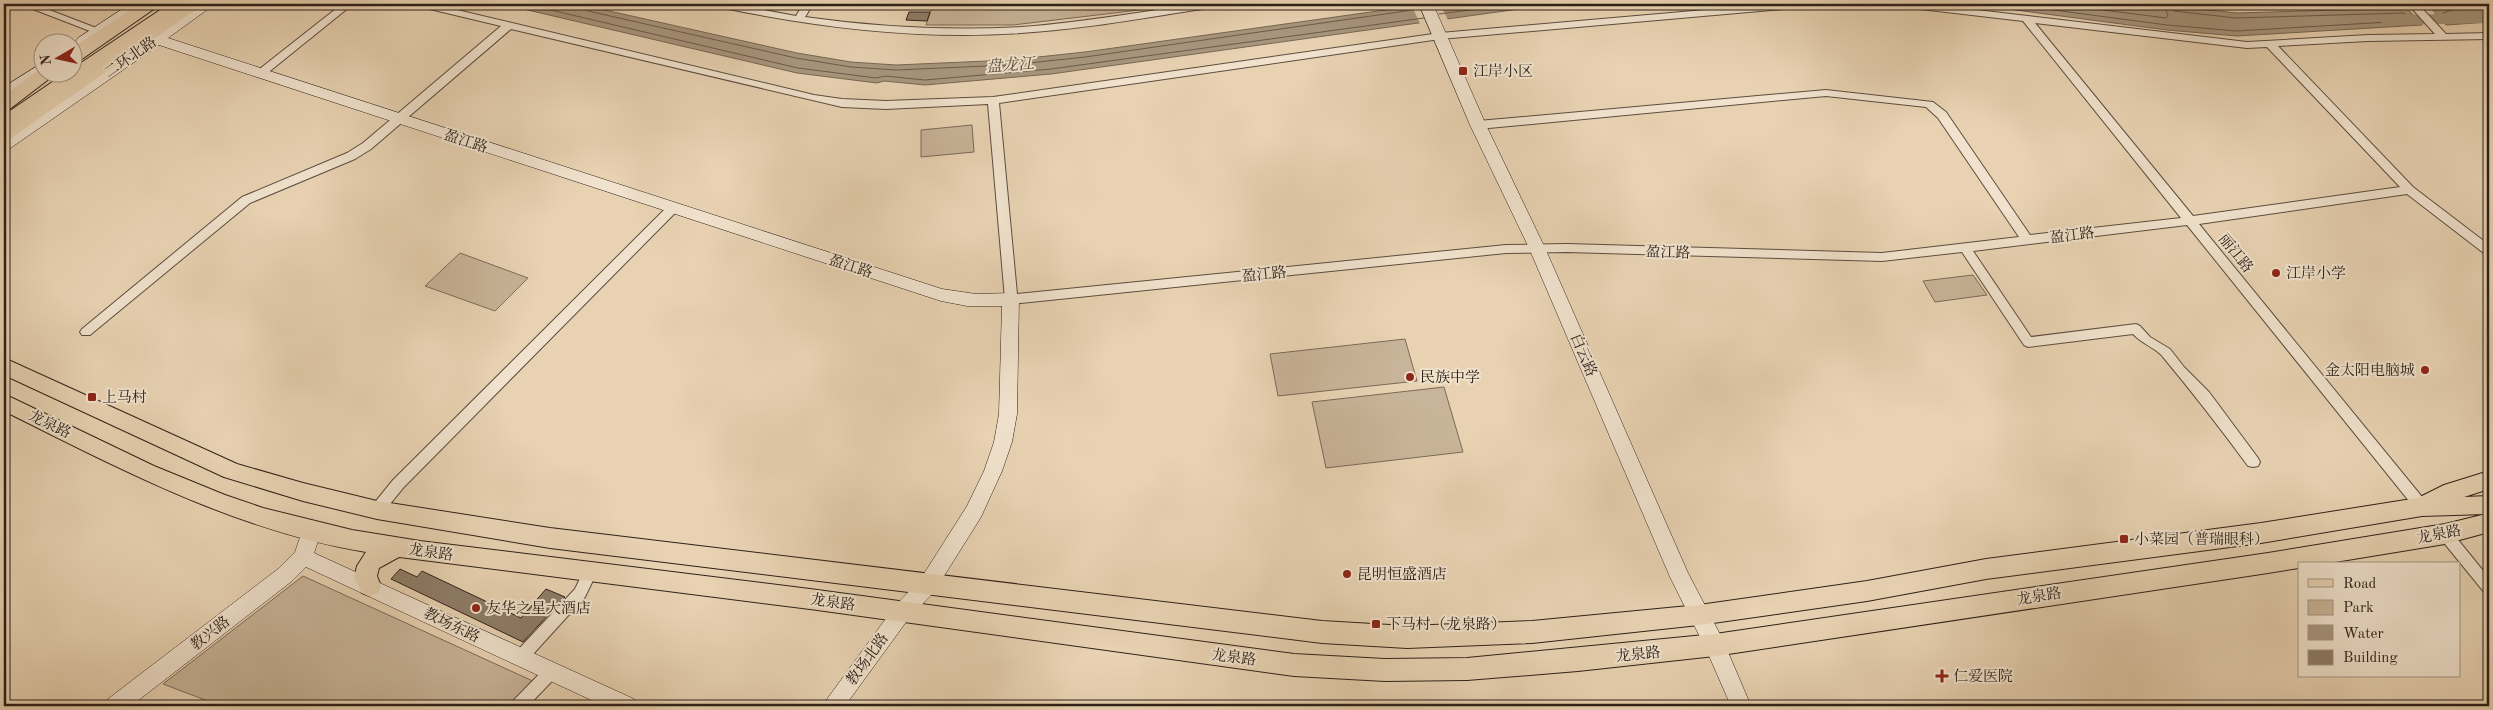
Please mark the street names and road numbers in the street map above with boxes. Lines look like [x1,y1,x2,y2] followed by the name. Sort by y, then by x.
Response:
[101,33,160,82] street label: 二环北路
[442,126,490,157] street label: 盈江路
[2049,224,2095,247] street label: 盈江路
[2215,230,2256,276] street label: 丽江路
[1645,243,1691,262] street label: 盈江路
[827,251,875,282] street label: 盈江路
[1241,264,1287,285] street label: 盈江路
[1567,331,1600,379] street label: 白云路
[26,407,74,442] street label: 龙泉路
[2415,522,2463,547] street label: 龙泉路
[407,541,454,564] street label: 龙泉路
[2016,585,2063,608] street label: 龙泉路
[809,591,856,614] street label: 龙泉路
[421,605,482,646] street label: 教场东路
[187,613,233,654] street label: 教兴路
[843,630,892,689] street label: 教场北路
[1615,644,1661,665] street label: 龙泉路
[1211,646,1257,669] street label: 龙泉路

